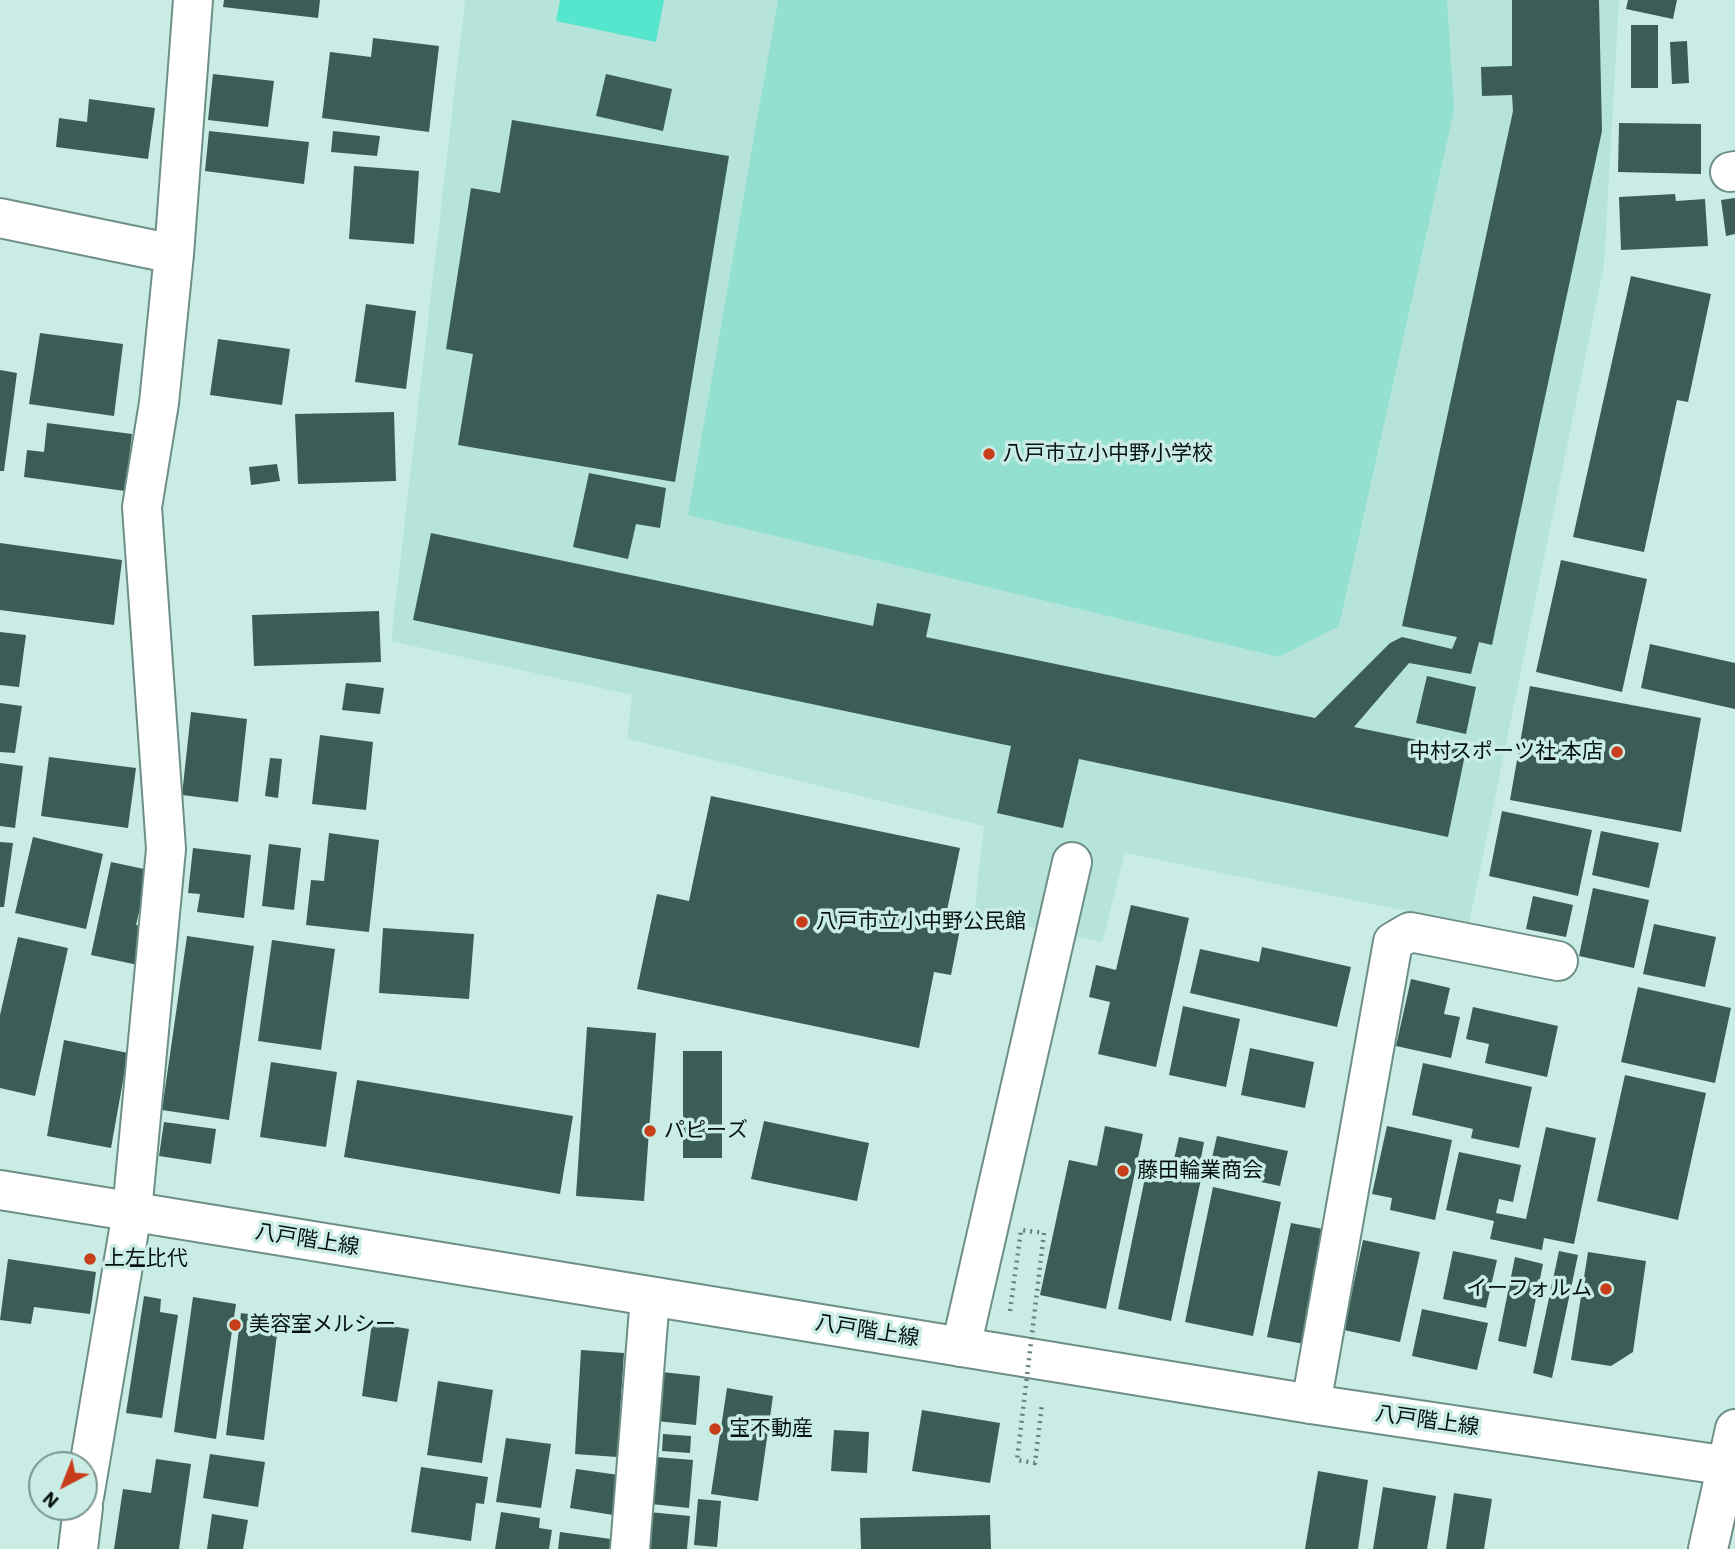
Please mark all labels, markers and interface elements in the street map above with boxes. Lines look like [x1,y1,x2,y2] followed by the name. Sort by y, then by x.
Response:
[1003,441,1213,467] place label: 八戸市立小中野小学校
[981,446,997,462] marker: 八戸市立小中野小学校
[1409,739,1603,765] place label: 中村スポーツ社 本店
[1609,744,1625,760] marker: 中村スポーツ社 本店
[816,909,1026,935] place label: 八戸市立小中野公民館
[794,914,810,930] marker: 八戸市立小中野公民館
[664,1118,748,1144] place label: パピーズ
[642,1123,658,1139] marker: パピーズ
[1137,1158,1263,1184] place label: 藤田輪業商会
[1115,1163,1131,1179] marker: 藤田輪業商会
[253,1219,361,1261] street label: 八戸階上線
[104,1246,188,1272] place label: 上左比代
[82,1251,98,1267] marker: 上左比代
[1466,1276,1592,1302] place label: イーフォルム
[1598,1281,1614,1297] marker: イーフォルム
[813,1310,921,1352] street label: 八戸階上線
[249,1312,396,1338] place label: 美容室メルシー
[227,1317,243,1333] marker: 美容室メルシー
[1373,1401,1481,1441] street label: 八戸階上線
[729,1416,813,1442] place label: 宝不動産
[707,1421,723,1437] marker: 宝不動産
[28,1451,98,1521] north arrow
[37,1487,63,1514] text: N

